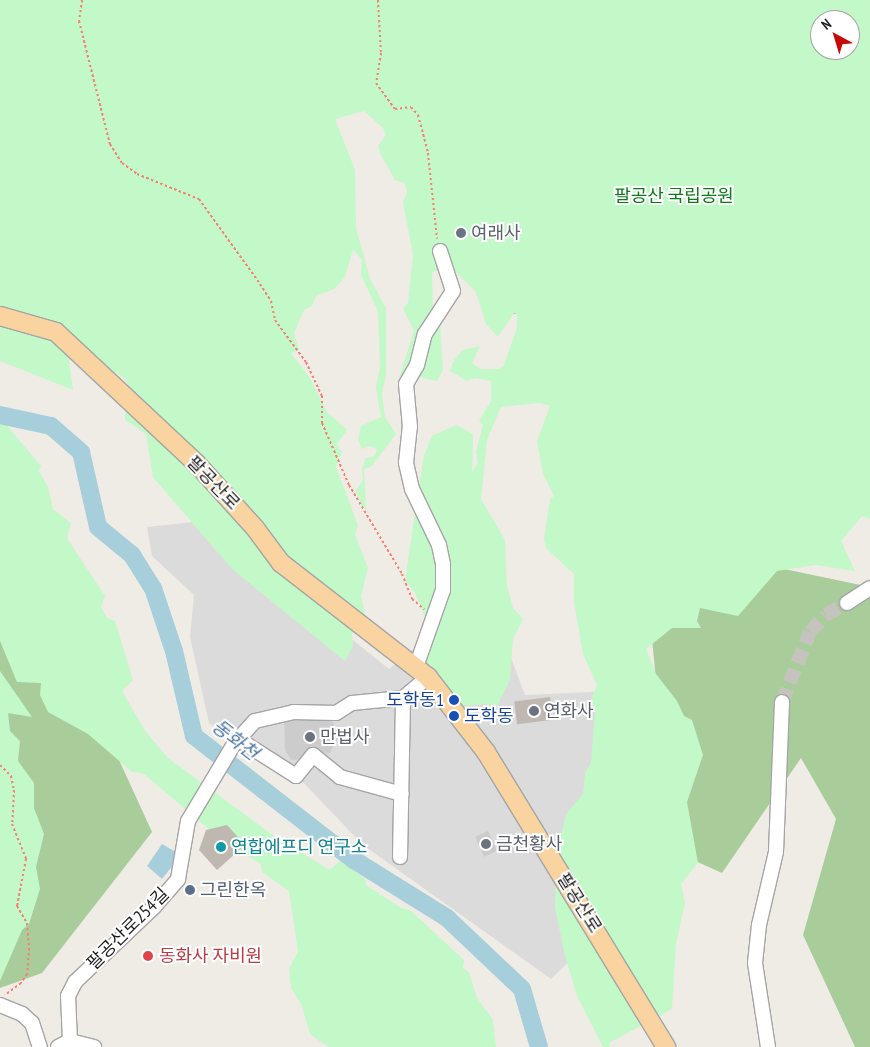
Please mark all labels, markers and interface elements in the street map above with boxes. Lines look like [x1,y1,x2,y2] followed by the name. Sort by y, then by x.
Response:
[810,10,860,60] north arrow
[818,15,835,33] text: N
[614,185,734,207] park label: 팔공산 국립공원
[471,222,521,244] place label: 여래사
[455,227,467,239] marker: 여래사
[182,452,244,514] street label: 팔공산로
[386,689,444,711] place label: 도학동1
[448,694,460,706] marker: 도학동1
[544,700,594,722] place label: 연화사
[464,705,514,727] place label: 도학동
[528,705,540,717] marker: 연화사
[448,710,460,722] marker: 도학동
[207,715,263,765] water label: 동화천
[320,726,370,748] place label: 만법사
[304,731,316,743] marker: 만법사
[496,833,562,855] place label: 금천황사
[231,836,367,858] place label: 연합에프디 연구소
[480,838,492,850] marker: 금천황사
[215,841,227,853] marker: 연합에프디 연구소
[552,869,606,937] street label: 팔공산로
[200,879,266,901] place label: 그린한옥
[82,883,174,975] street label: 팔공산로254길
[184,884,196,896] marker: 그린한옥
[159,945,262,967] place label: 동화사 자비원
[141,949,155,963] marker: 동화사 자비원

